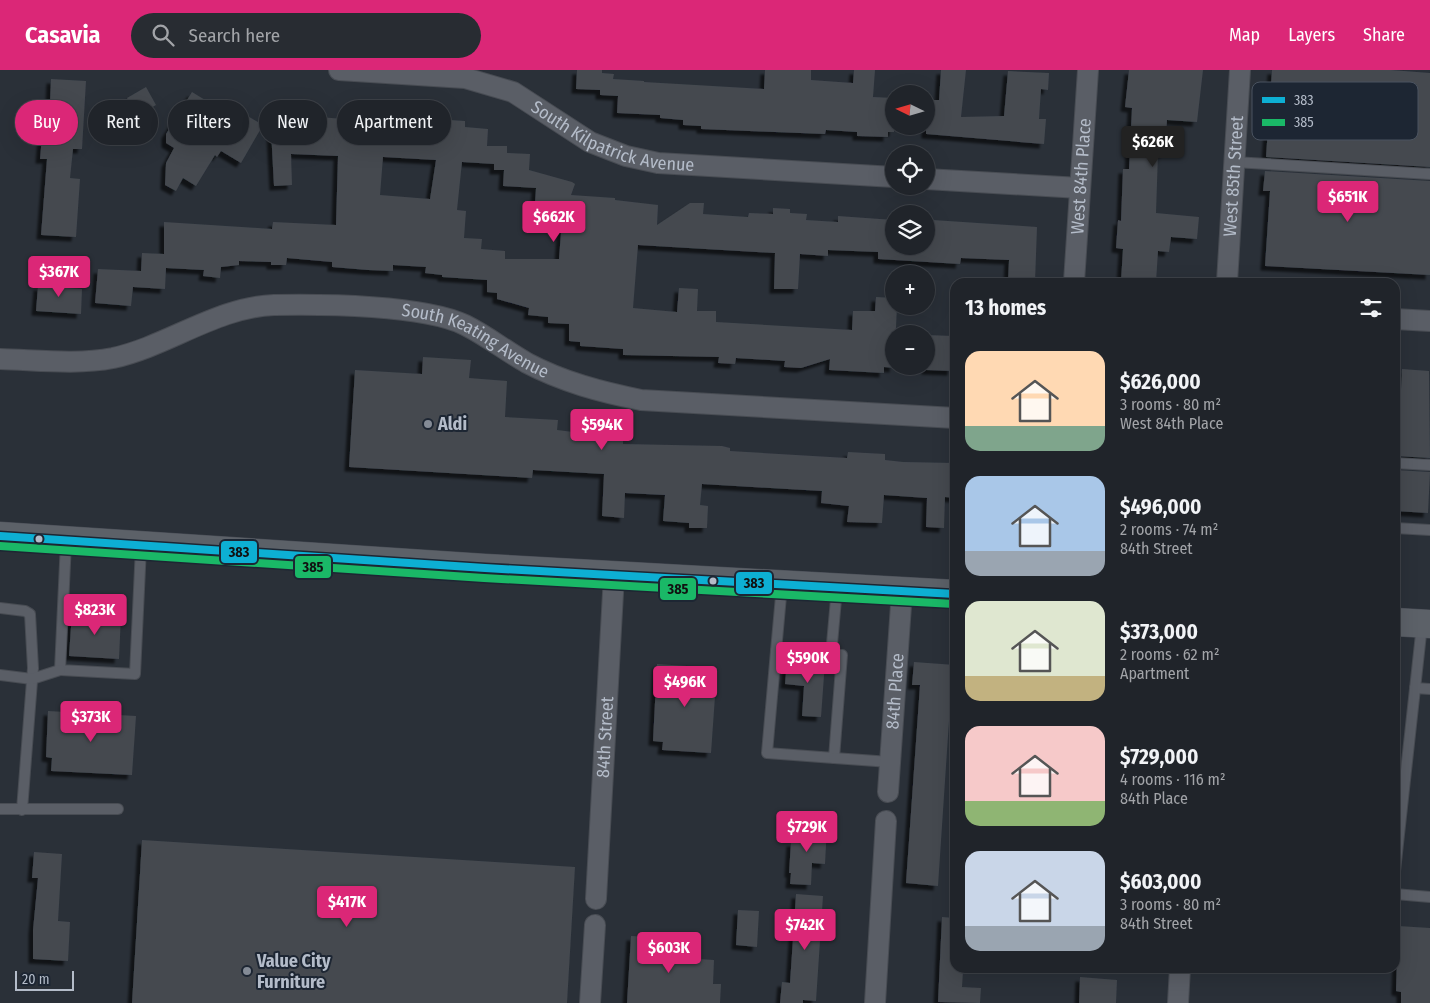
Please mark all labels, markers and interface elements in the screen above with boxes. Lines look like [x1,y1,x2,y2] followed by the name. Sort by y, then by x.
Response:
[131,13,481,58] search box
[25,21,101,49] text: Casavia
[149,21,177,49] icon: search
[189,24,280,47] text: Search here
[1229,24,1260,46] text: Map
[1288,24,1335,46] text: Layers
[1363,24,1405,46] text: Share
[1252,82,1418,140] legend
[885,85,935,135] north arrow
[885,85,935,375] map controls
[1294,92,1314,109] text: 383
[527,96,695,176] street label: South Kilpatrick Avenue
[15,100,78,145] chip: Buy
[88,100,158,145] chip: Rent
[168,100,249,145] chip: Filters
[259,100,327,145] chip: New
[337,100,451,145] chip: Apartment
[1294,114,1314,131] text: 385
[1219,115,1248,237] street label: West 85th Street
[1066,117,1096,235] street label: West 84th Place
[1118,126,1188,168] pin: $626K
[1132,132,1174,151] text: $626K
[885,145,935,195] button: locate
[1313,180,1383,223] pin: $651K
[1328,187,1368,206] text: $651K
[519,200,589,243] pin: $662K
[885,205,935,255] button: layers
[533,207,575,226] text: $662K
[24,256,94,298] pin: $367K
[39,262,79,281] text: $367K
[885,265,935,315] button: +
[1357,294,1385,322] icon: filters
[965,295,1046,321] text: 13 homes
[400,299,552,383] street label: South Keating Avenue
[885,325,935,375] button: −
[1120,369,1201,395] text: $626,000
[1005,371,1065,431] icon: home
[1120,395,1221,414] text: 3 rooms · 80 m²
[567,408,637,451] pin: $594K
[437,413,467,435] place label: Aldi
[1120,414,1223,433] text: West 84th Place
[581,415,623,434] text: $594K
[422,418,434,430] marker: Aldi
[1120,494,1202,520] text: $496,000
[1005,496,1065,556] icon: home
[1120,520,1218,539] text: 2 rooms · 74 m²
[34,534,44,544] unlabelled marker
[1120,539,1193,558] text: 84th Street
[220,540,258,564] line badge: 383
[228,544,250,561] text: 383
[294,555,332,579] line badge: 385
[302,559,324,576] text: 385
[735,571,773,595] line badge: 383
[743,575,765,592] text: 383
[708,576,718,586] unlabelled marker
[659,577,697,601] line badge: 385
[667,581,689,598] text: 385
[60,594,130,636] pin: $823K
[75,600,115,619] text: $823K
[1120,619,1198,645] text: $373,000
[1005,621,1065,681] icon: home
[773,642,843,684] pin: $590K
[1120,645,1219,664] text: 2 rooms · 62 m²
[787,648,829,667] text: $590K
[881,652,909,730] street label: 84th Place
[1120,664,1189,683] text: Apartment
[650,666,720,708] pin: $496K
[664,672,706,691] text: $496K
[592,696,618,779] street label: 84th Street
[56,700,126,743] pin: $373K
[71,707,111,726] text: $373K
[1120,744,1198,770] text: $729,000
[1005,746,1065,806] icon: home
[1120,770,1226,789] text: 4 rooms · 116 m²
[1120,789,1188,808] text: 84th Place
[772,810,842,853] pin: $729K
[787,817,827,836] text: $729K
[1120,869,1201,895] text: $603,000
[1005,871,1065,931] icon: home
[312,886,382,928] pin: $417K
[328,892,366,911] text: $417K
[1120,895,1221,914] text: 3 rooms · 80 m²
[770,908,840,951] pin: $742K
[1120,914,1193,933] text: 84th Street
[786,915,824,934] text: $742K
[634,932,704,974] pin: $603K
[648,938,690,957] text: $603K
[256,950,331,993] place label: Value City Furniture
[241,965,253,977] marker: Value City Furniture
[15,968,74,991] scale bar
[22,971,50,988] text: 20 m

